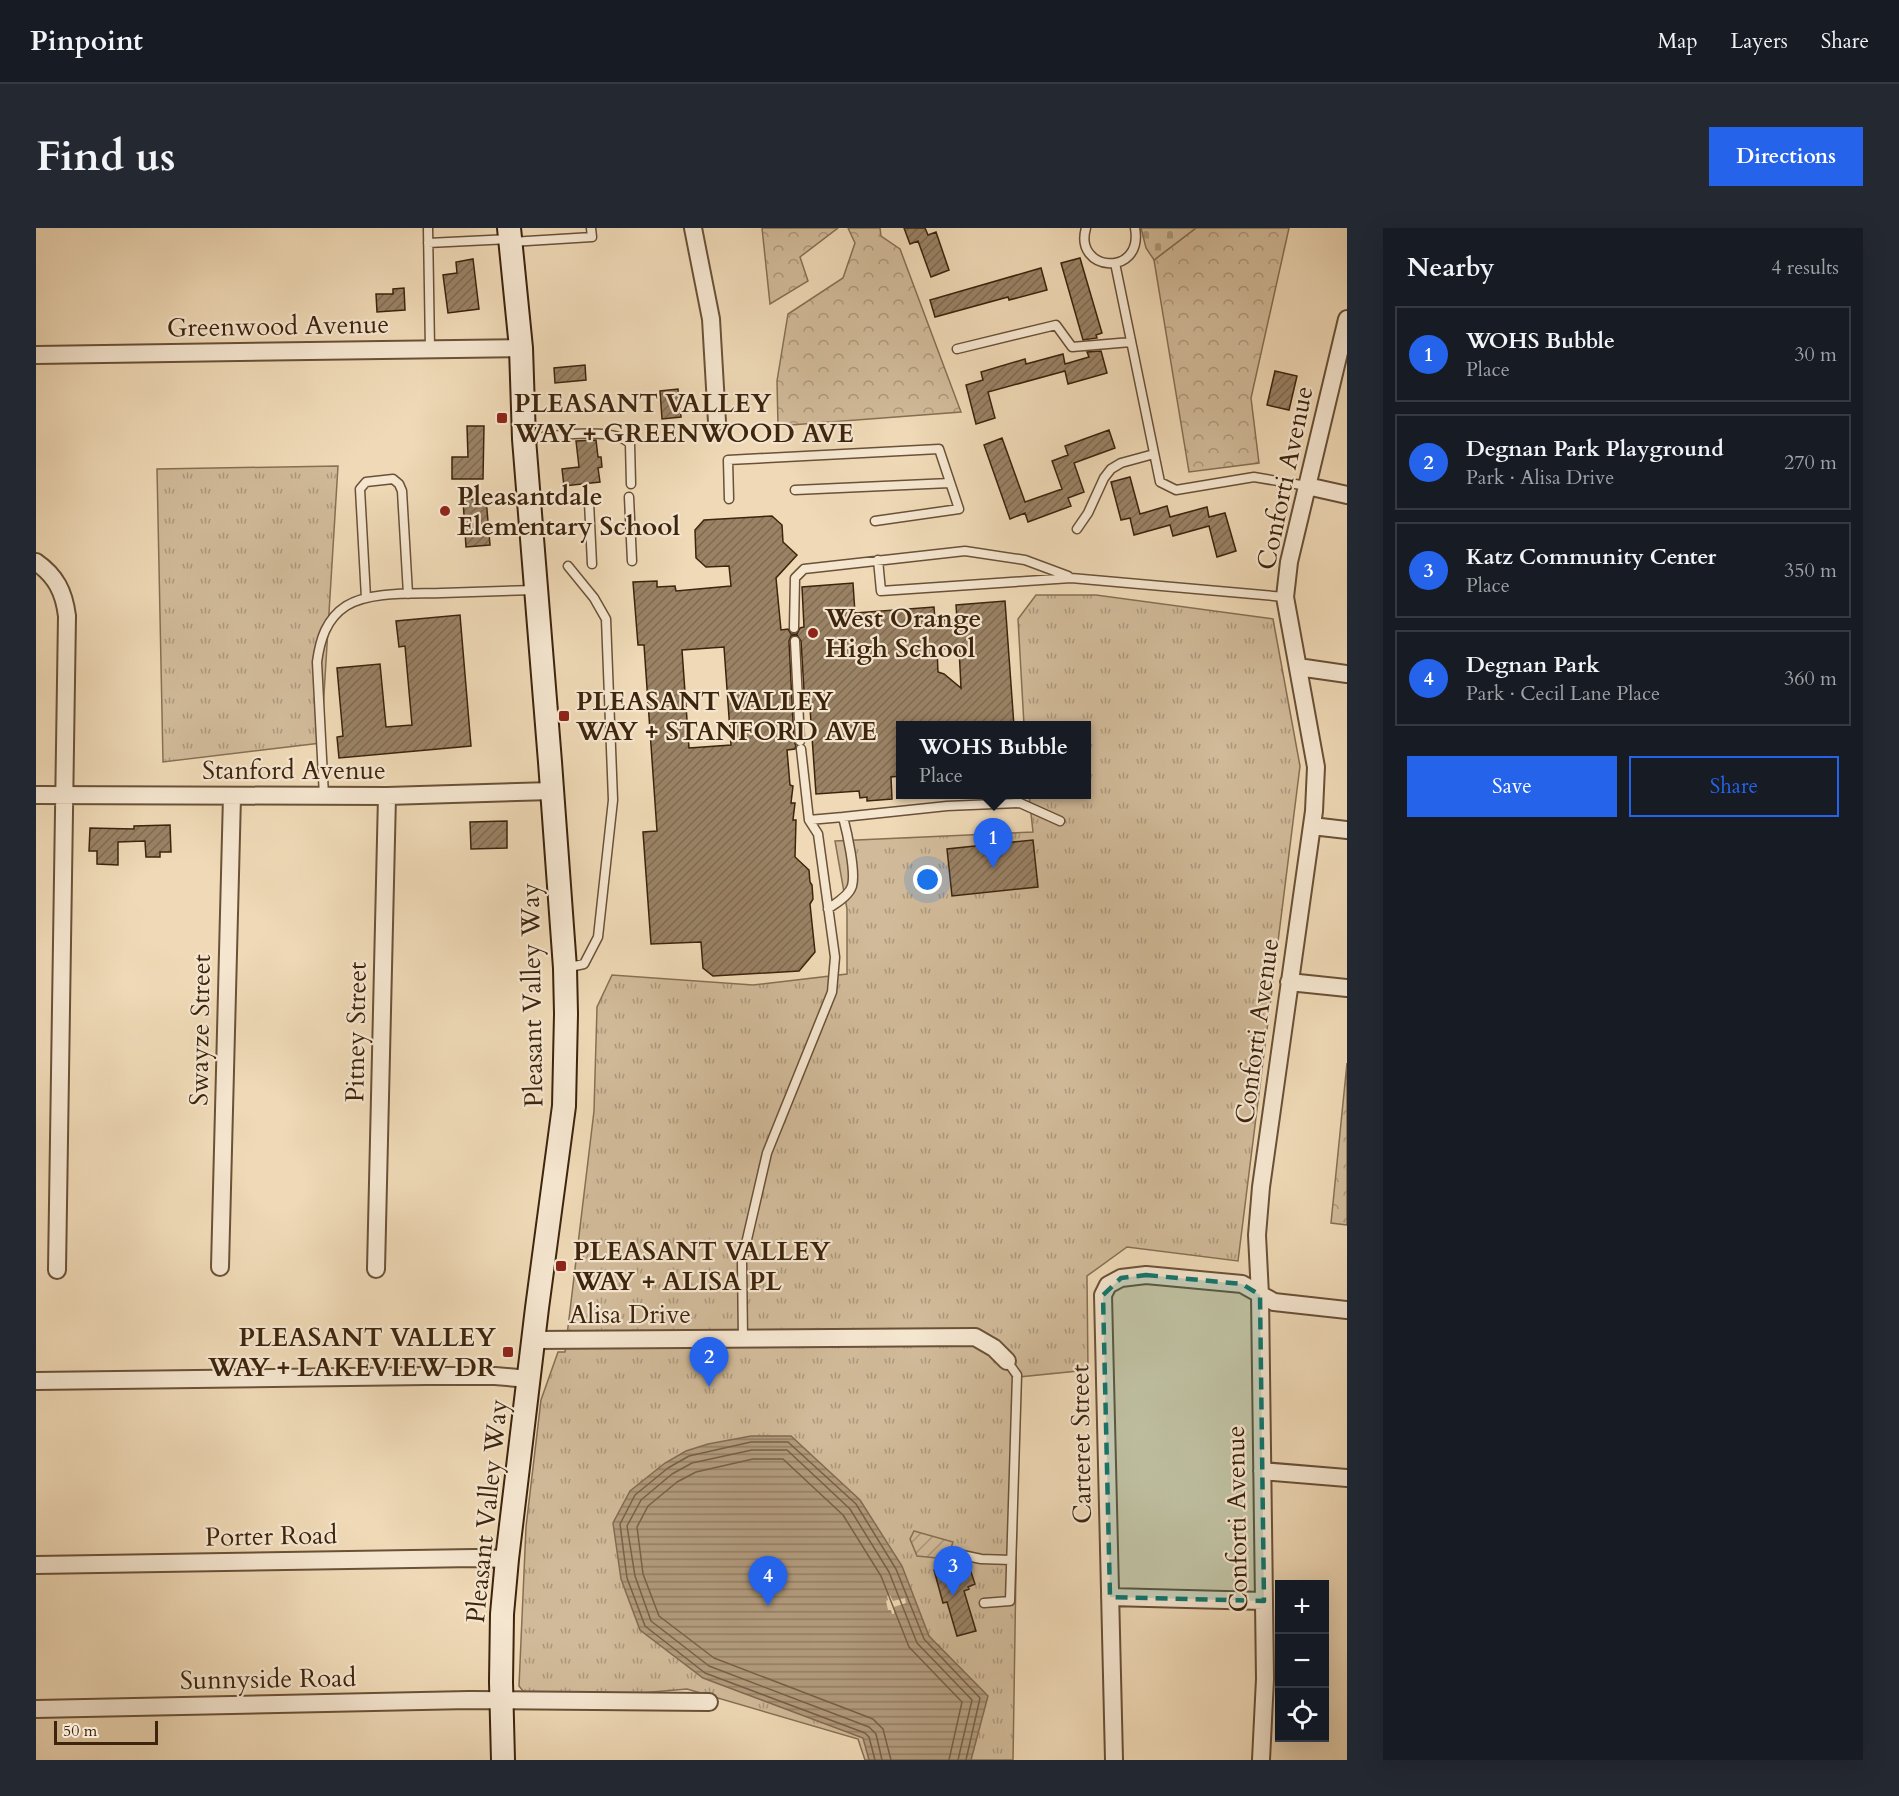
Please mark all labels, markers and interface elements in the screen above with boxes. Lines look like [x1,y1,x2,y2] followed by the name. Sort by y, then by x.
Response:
[30,22,143,60] text: Pinpoint
[1658,27,1698,56] text: Map
[1731,27,1788,56] text: Layers
[1821,27,1869,56] text: Share
[1709,127,1863,186] button: Directions
[36,128,176,185] text: Find us
[1407,250,1495,285] text: Nearby
[1771,254,1839,281] text: 4 results
[166,307,390,345] street label: Greenwood Avenue
[1466,326,1615,356] text: WOHS Bubble
[1423,341,1434,368] text: 1
[1794,341,1837,368] text: 30 m
[1466,356,1510,383] text: Place
[1248,383,1322,573] street label: Conforti Avenue
[513,386,854,451] place label: PLEASANT VALLEY WAY + GREENWOOD AVE
[495,411,509,425] marker: PLEASANT VALLEY WAY + GREENWOOD AVE
[1466,434,1724,464] text: Degnan Park Playground
[1423,449,1434,476] text: 2
[1784,449,1837,476] text: 270 m
[1466,464,1614,491] text: Park · Alisa Drive
[457,479,681,544] place label: Pleasantdale Elementary School
[438,504,452,518] marker: Pleasantdale Elementary School
[1466,542,1716,572] text: Katz Community Center
[1423,557,1434,584] text: 3
[1784,557,1837,584] text: 350 m
[1466,572,1510,599] text: Place
[824,601,981,666] place label: West Orange High School
[806,626,820,640] marker: West Orange High School
[1466,650,1600,680] text: Degnan Park
[1423,665,1434,692] text: 4
[1784,665,1837,692] text: 360 m
[1466,680,1660,707] text: Park · Cecil Lane Place
[575,684,877,749] place label: PLEASANT VALLEY WAY + STANFORD AVE
[557,709,571,723] marker: PLEASANT VALLEY WAY + STANFORD AVE
[896,721,1091,799] popup
[919,732,1068,762] text: WOHS Bubble
[202,753,386,788] street label: Stanford Avenue
[1407,756,1617,817] button: Save
[1629,756,1839,817] button: Share
[919,762,963,789] text: Place
[974,818,1012,868] pin: 1
[913,865,942,894] your location
[513,882,551,1108] street label: Pleasant Valley Way
[1227,936,1287,1126] street label: Conforti Avenue
[181,954,219,1106] street label: Swayze Street
[337,961,375,1103] street label: Pitney Street
[572,1234,831,1299] place label: PLEASANT VALLEY WAY + ALISA PL
[554,1259,568,1273] marker: PLEASANT VALLEY WAY + ALISA PL
[569,1297,691,1332] street label: Alisa Drive
[207,1320,496,1385] place label: PLEASANT VALLEY WAY + LAKEVIEW DR
[690,1338,728,1387] pin: 2
[501,1345,515,1359] marker: PLEASANT VALLEY WAY + LAKEVIEW DR
[1062,1364,1100,1524] street label: Carteret Street
[458,1397,516,1625] street label: Pleasant Valley Way
[1218,1425,1256,1613] street label: Conforti Avenue
[204,1517,338,1555] street label: Porter Road
[934,1546,972,1596] pin: 3
[748,1556,788,1606] pin: 4
[1275,1580,1329,1742] map controls
[1275,1580,1329,1634] button: +
[1275,1634,1329,1688] button: −
[180,1660,357,1698] street label: Sunnyside Road
[1275,1688,1329,1742] button: locate
[54,1718,158,1746] scale bar
[63,1720,97,1742] text: 50 m

